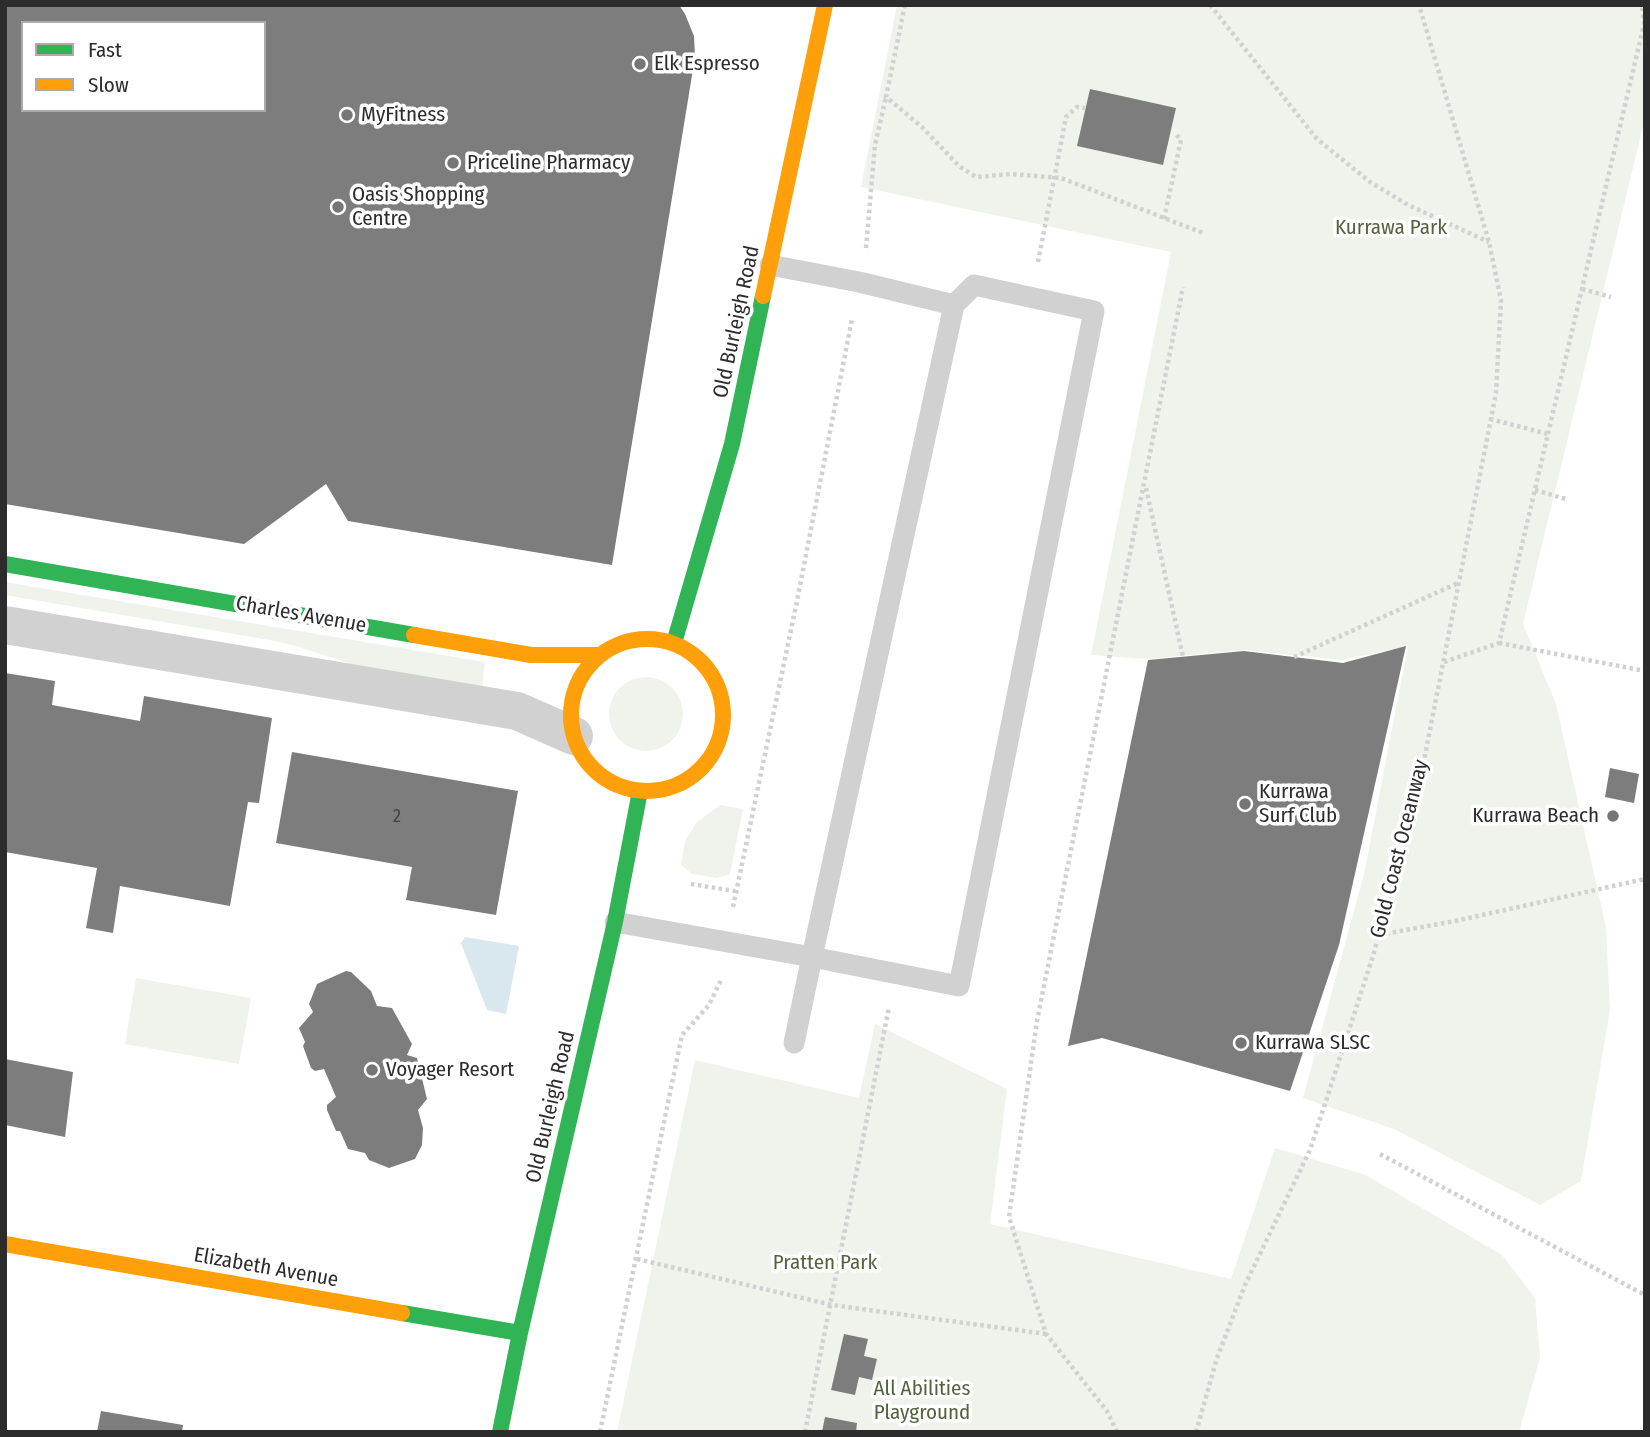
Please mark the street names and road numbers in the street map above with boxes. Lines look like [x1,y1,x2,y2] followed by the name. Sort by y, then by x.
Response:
[709,244,765,400] street label: Old Burleigh Road
[234,591,368,639] street label: Charles Avenue
[1366,757,1434,941] street label: Gold Coast Oceanway
[521,1029,581,1185] street label: Old Burleigh Road
[192,1243,340,1293] street label: Elizabeth Avenue

